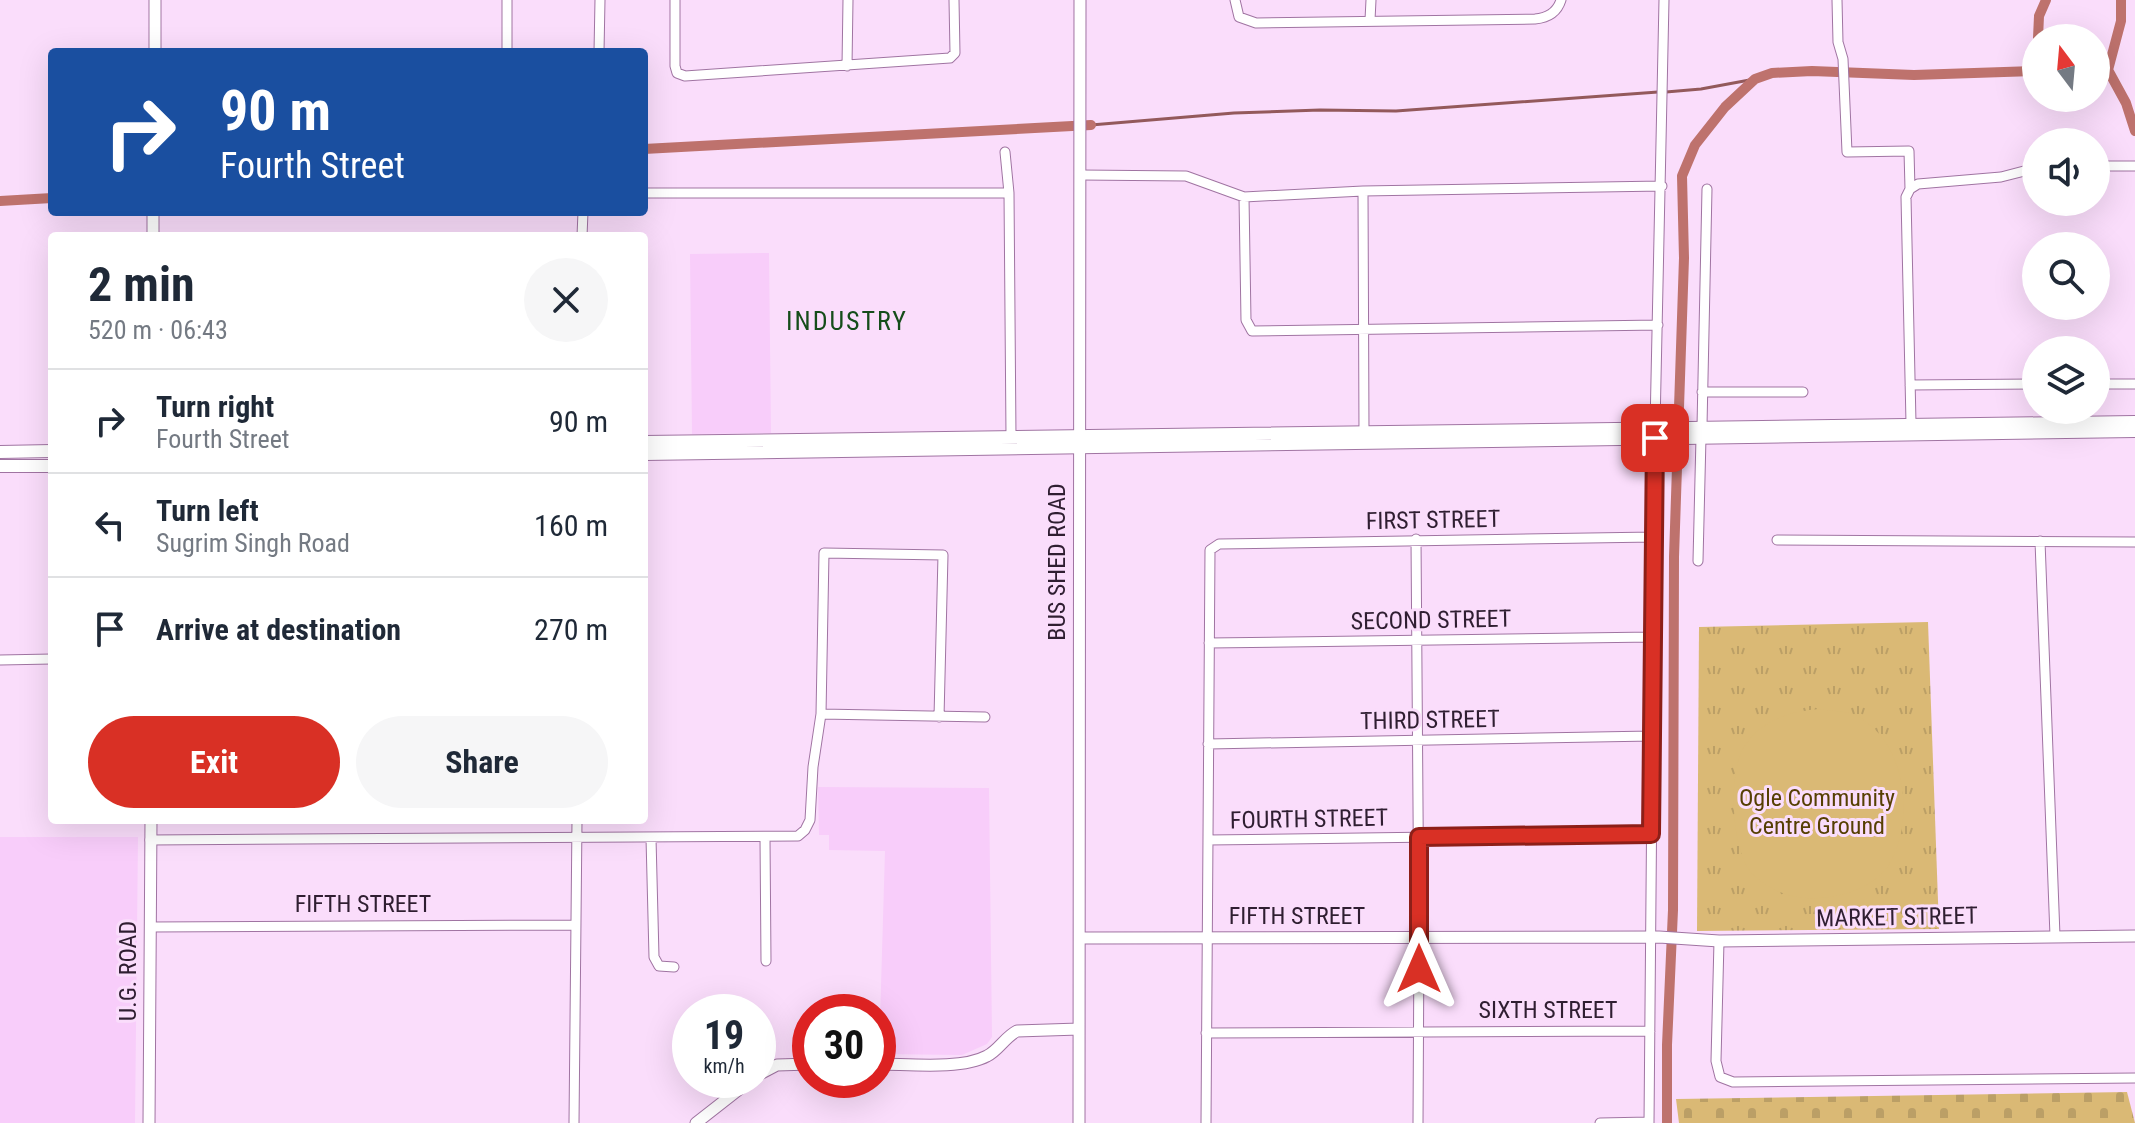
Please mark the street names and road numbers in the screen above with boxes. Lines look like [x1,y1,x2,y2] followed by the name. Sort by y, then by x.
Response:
[1043,483,1071,641] street label: BUS SHED ROAD
[1366,505,1500,535] street label: FIRST STREET
[1350,605,1512,635] street label: SECOND STREET
[1360,705,1500,735] street label: THIRD STREET
[1230,804,1388,834] street label: FOURTH STREET
[295,890,431,918] street label: FIFTH STREET
[1229,902,1365,930] street label: FIFTH STREET
[1816,902,1978,932] street label: MARKET STREET
[114,921,142,1021] street label: U.G. ROAD
[1478,996,1618,1024] street label: SIXTH STREET

